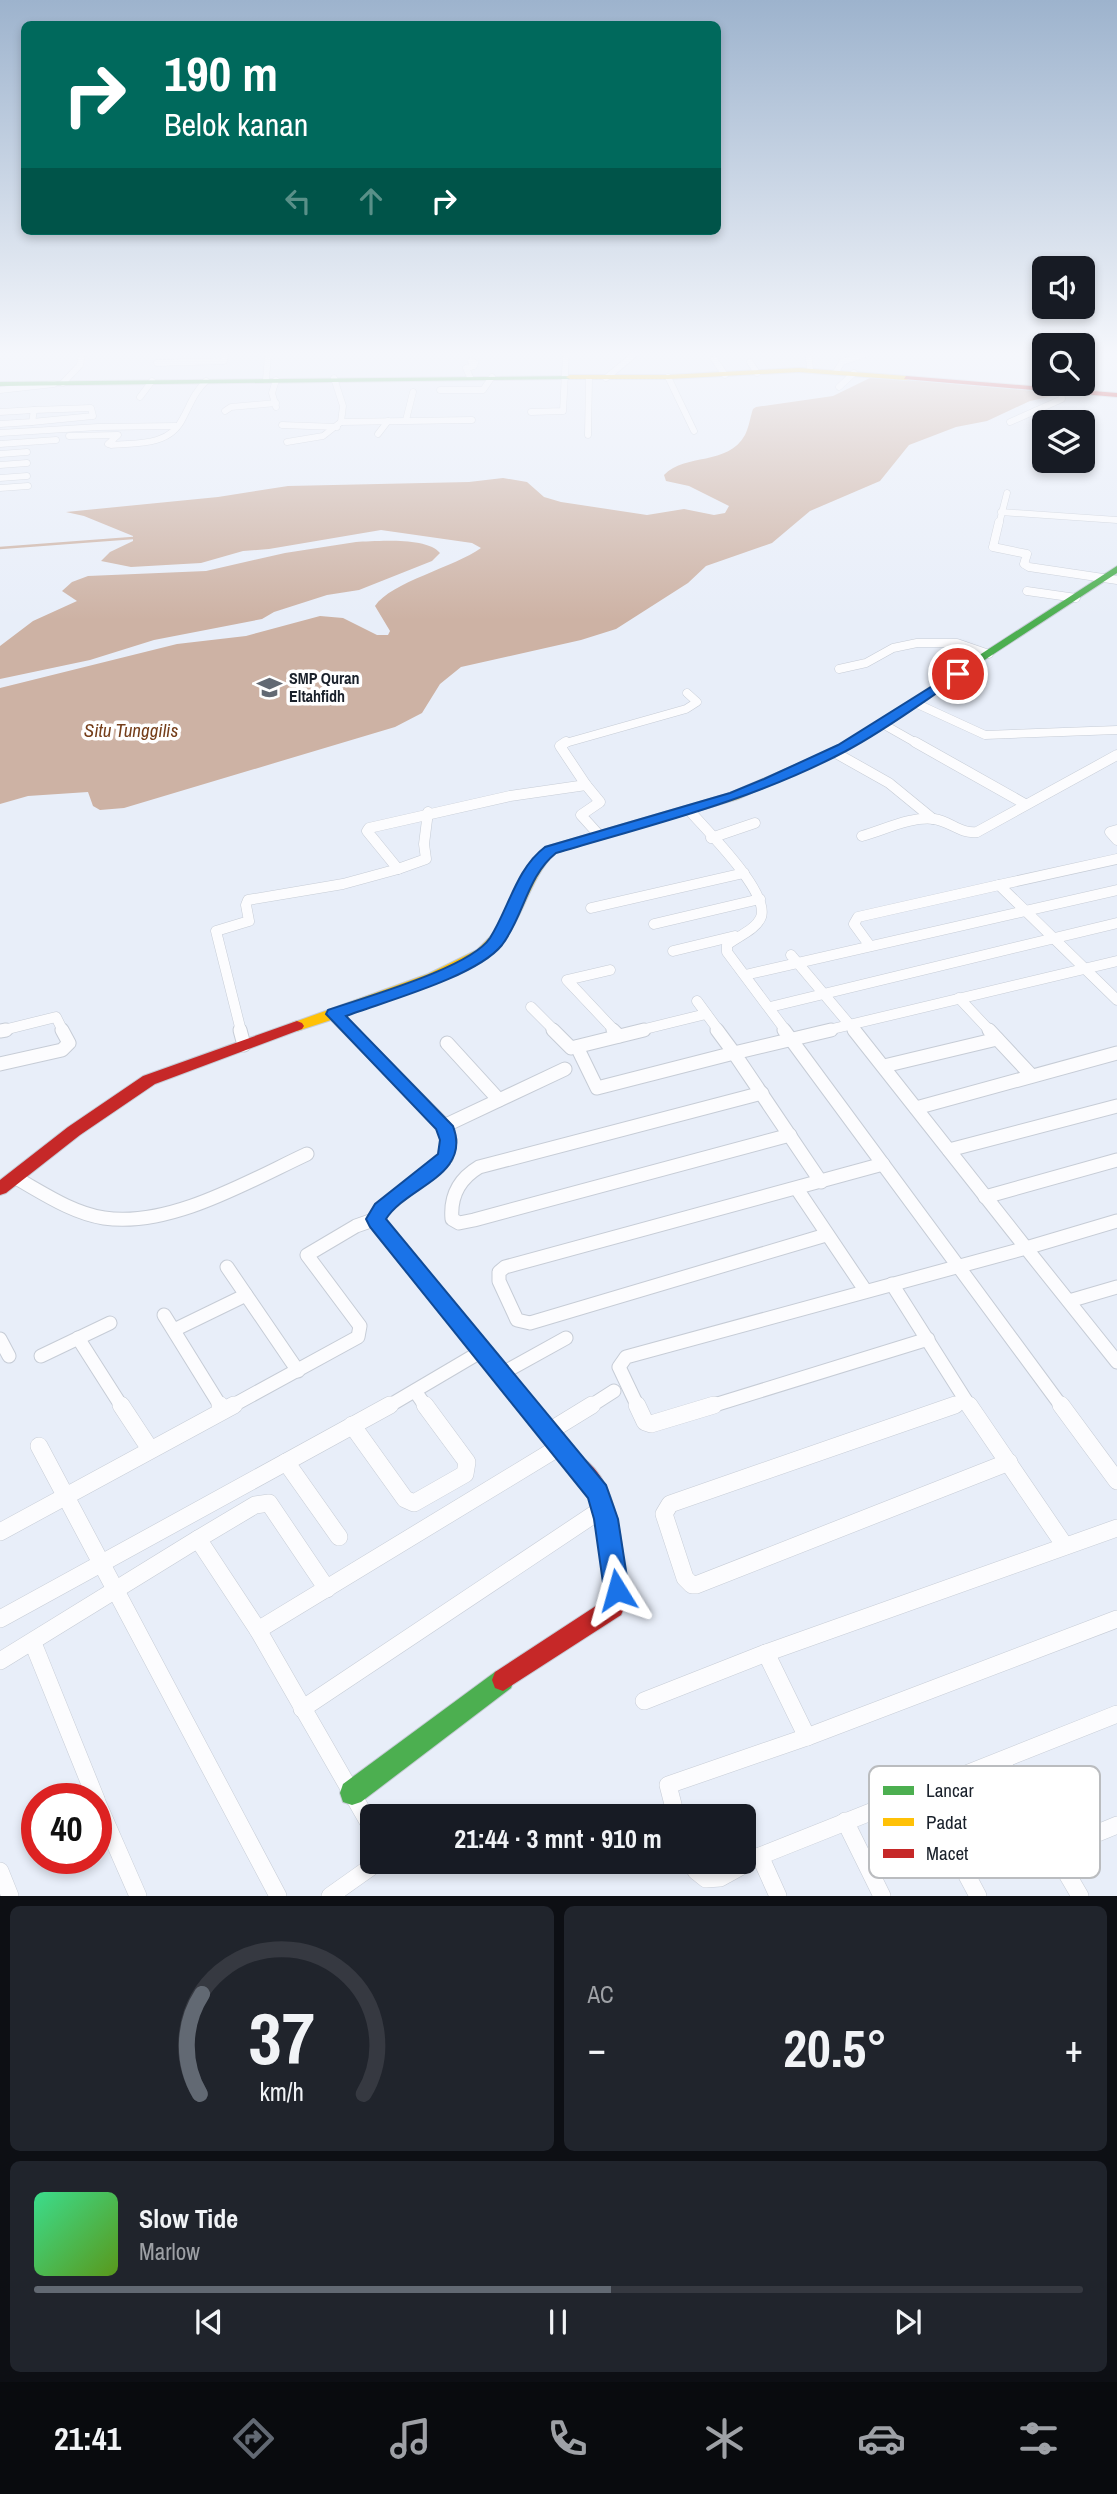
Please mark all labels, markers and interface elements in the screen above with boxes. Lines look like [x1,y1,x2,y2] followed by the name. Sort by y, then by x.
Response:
[164,40,278,106] text: 190 m
[49,49,140,140] icon: right
[164,103,308,146] text: Belok kanan
[279,182,317,220] icon: left
[352,182,390,220] icon: ahead
[425,182,463,220] icon: right
[1032,256,1095,473] map controls
[1032,256,1095,319] button: sound
[1032,333,1095,396] button: search
[1032,410,1095,473] button: layers
[928,644,988,704] pin
[939,655,977,693] icon: arrive
[289,667,360,707] place label: SMP Quran Eltahfidh
[255,673,283,701] school or university icon: SMP Quran Eltahfidh
[84,717,178,743] water label: Situ Tunggilis
[580,1553,654,1627] position arrow
[869,1766,1100,1878] legend
[926,1777,974,1803] text: Lancar
[21,1783,112,1874] speed limit sign: 40
[926,1809,967,1835] text: Padat
[454,1821,662,1856] text: 21:44 · 3 mnt · 910 m
[926,1840,969,1866] text: Macet
[588,1979,614,2010] text: AC
[249,1990,315,2088] text: 37
[783,2013,887,2083] text: 20.5°
[588,2023,606,2074] text: −
[1065,2023,1083,2074] text: +
[260,2075,304,2109] text: km/h
[139,2201,238,2236] text: Slow Tide
[139,2236,200,2267] text: Marlow
[190,2303,228,2341] icon: previous
[539,2303,577,2341] icon: pause
[889,2303,927,2341] icon: next
[229,2414,278,2463] icon: directions
[386,2414,435,2463] icon: music
[543,2414,592,2463] icon: phone
[700,2414,749,2463] icon: climate
[857,2414,906,2463] icon: car
[1014,2414,1063,2463] icon: filters
[54,2417,121,2460] text: 21:41

